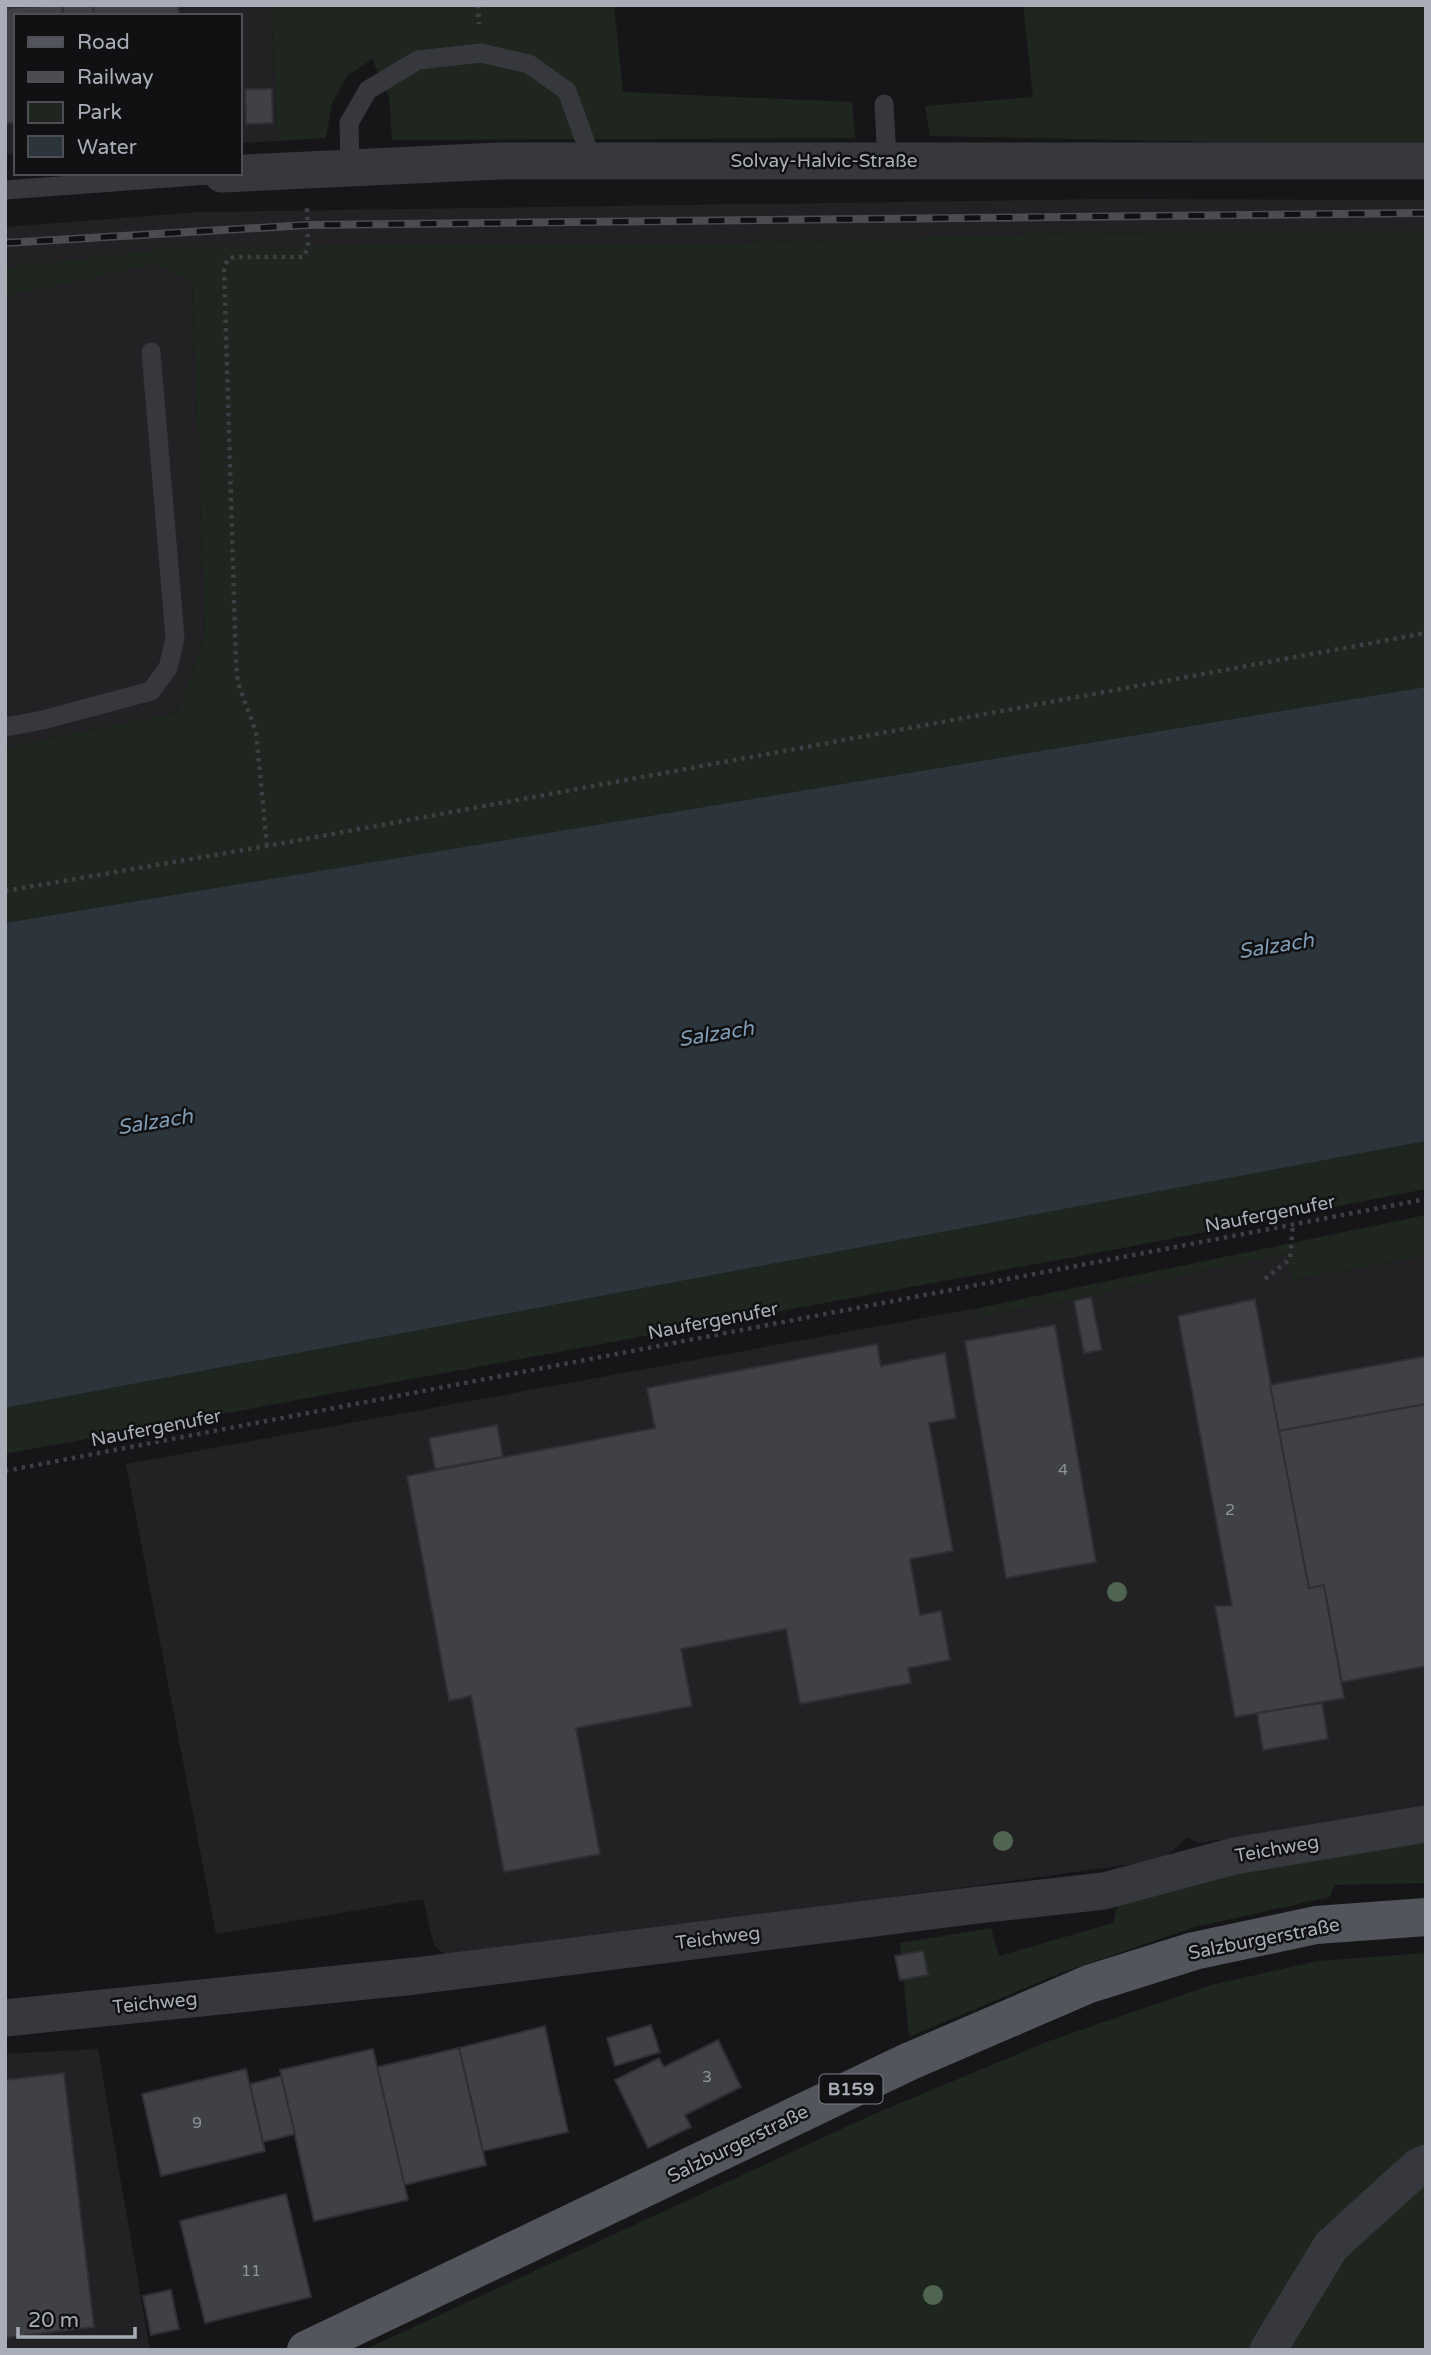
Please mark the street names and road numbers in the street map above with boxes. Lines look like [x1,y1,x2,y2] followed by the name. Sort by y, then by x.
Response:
[731,150,917,172] street label: Solvay-Halvic-Straße
[1203,1190,1338,1237] street label: Naufergenufer
[646,1297,781,1344] street label: Naufergenufer
[89,1404,224,1451] street label: Naufergenufer
[1233,1831,1321,1867] street label: Teichweg
[1186,1914,1342,1964] street label: Salzburgerstraße
[674,1922,762,1954] street label: Teichweg
[112,1988,198,2018] street label: Teichweg
[820,2074,882,2104] road number: B159
[664,2100,812,2188] street label: Salzburgerstraße

